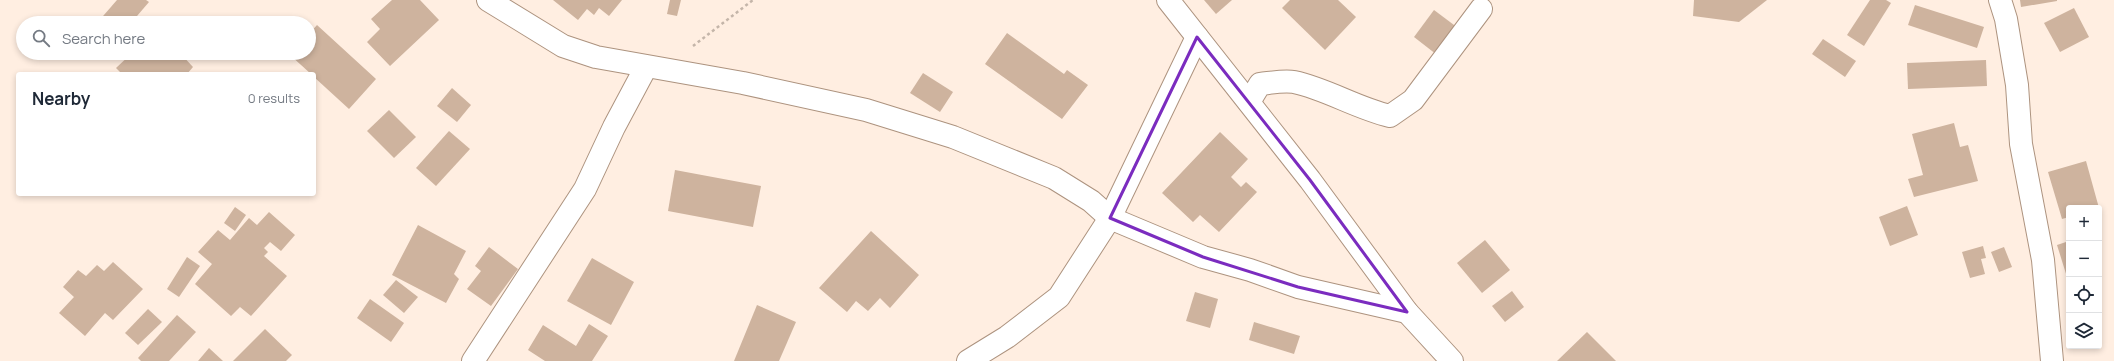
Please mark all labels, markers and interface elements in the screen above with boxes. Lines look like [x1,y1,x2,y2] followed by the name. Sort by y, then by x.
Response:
[16,16,316,60] search box
[30,27,52,49] icon: search
[62,28,145,49] text: Search here
[32,87,90,110] text: Nearby
[248,89,300,107] text: 0 results
[2066,205,2102,349] map controls
[2066,205,2102,241] button: +
[2066,241,2102,277] button: −
[2066,277,2102,313] button: locate
[2066,313,2102,349] button: layers

